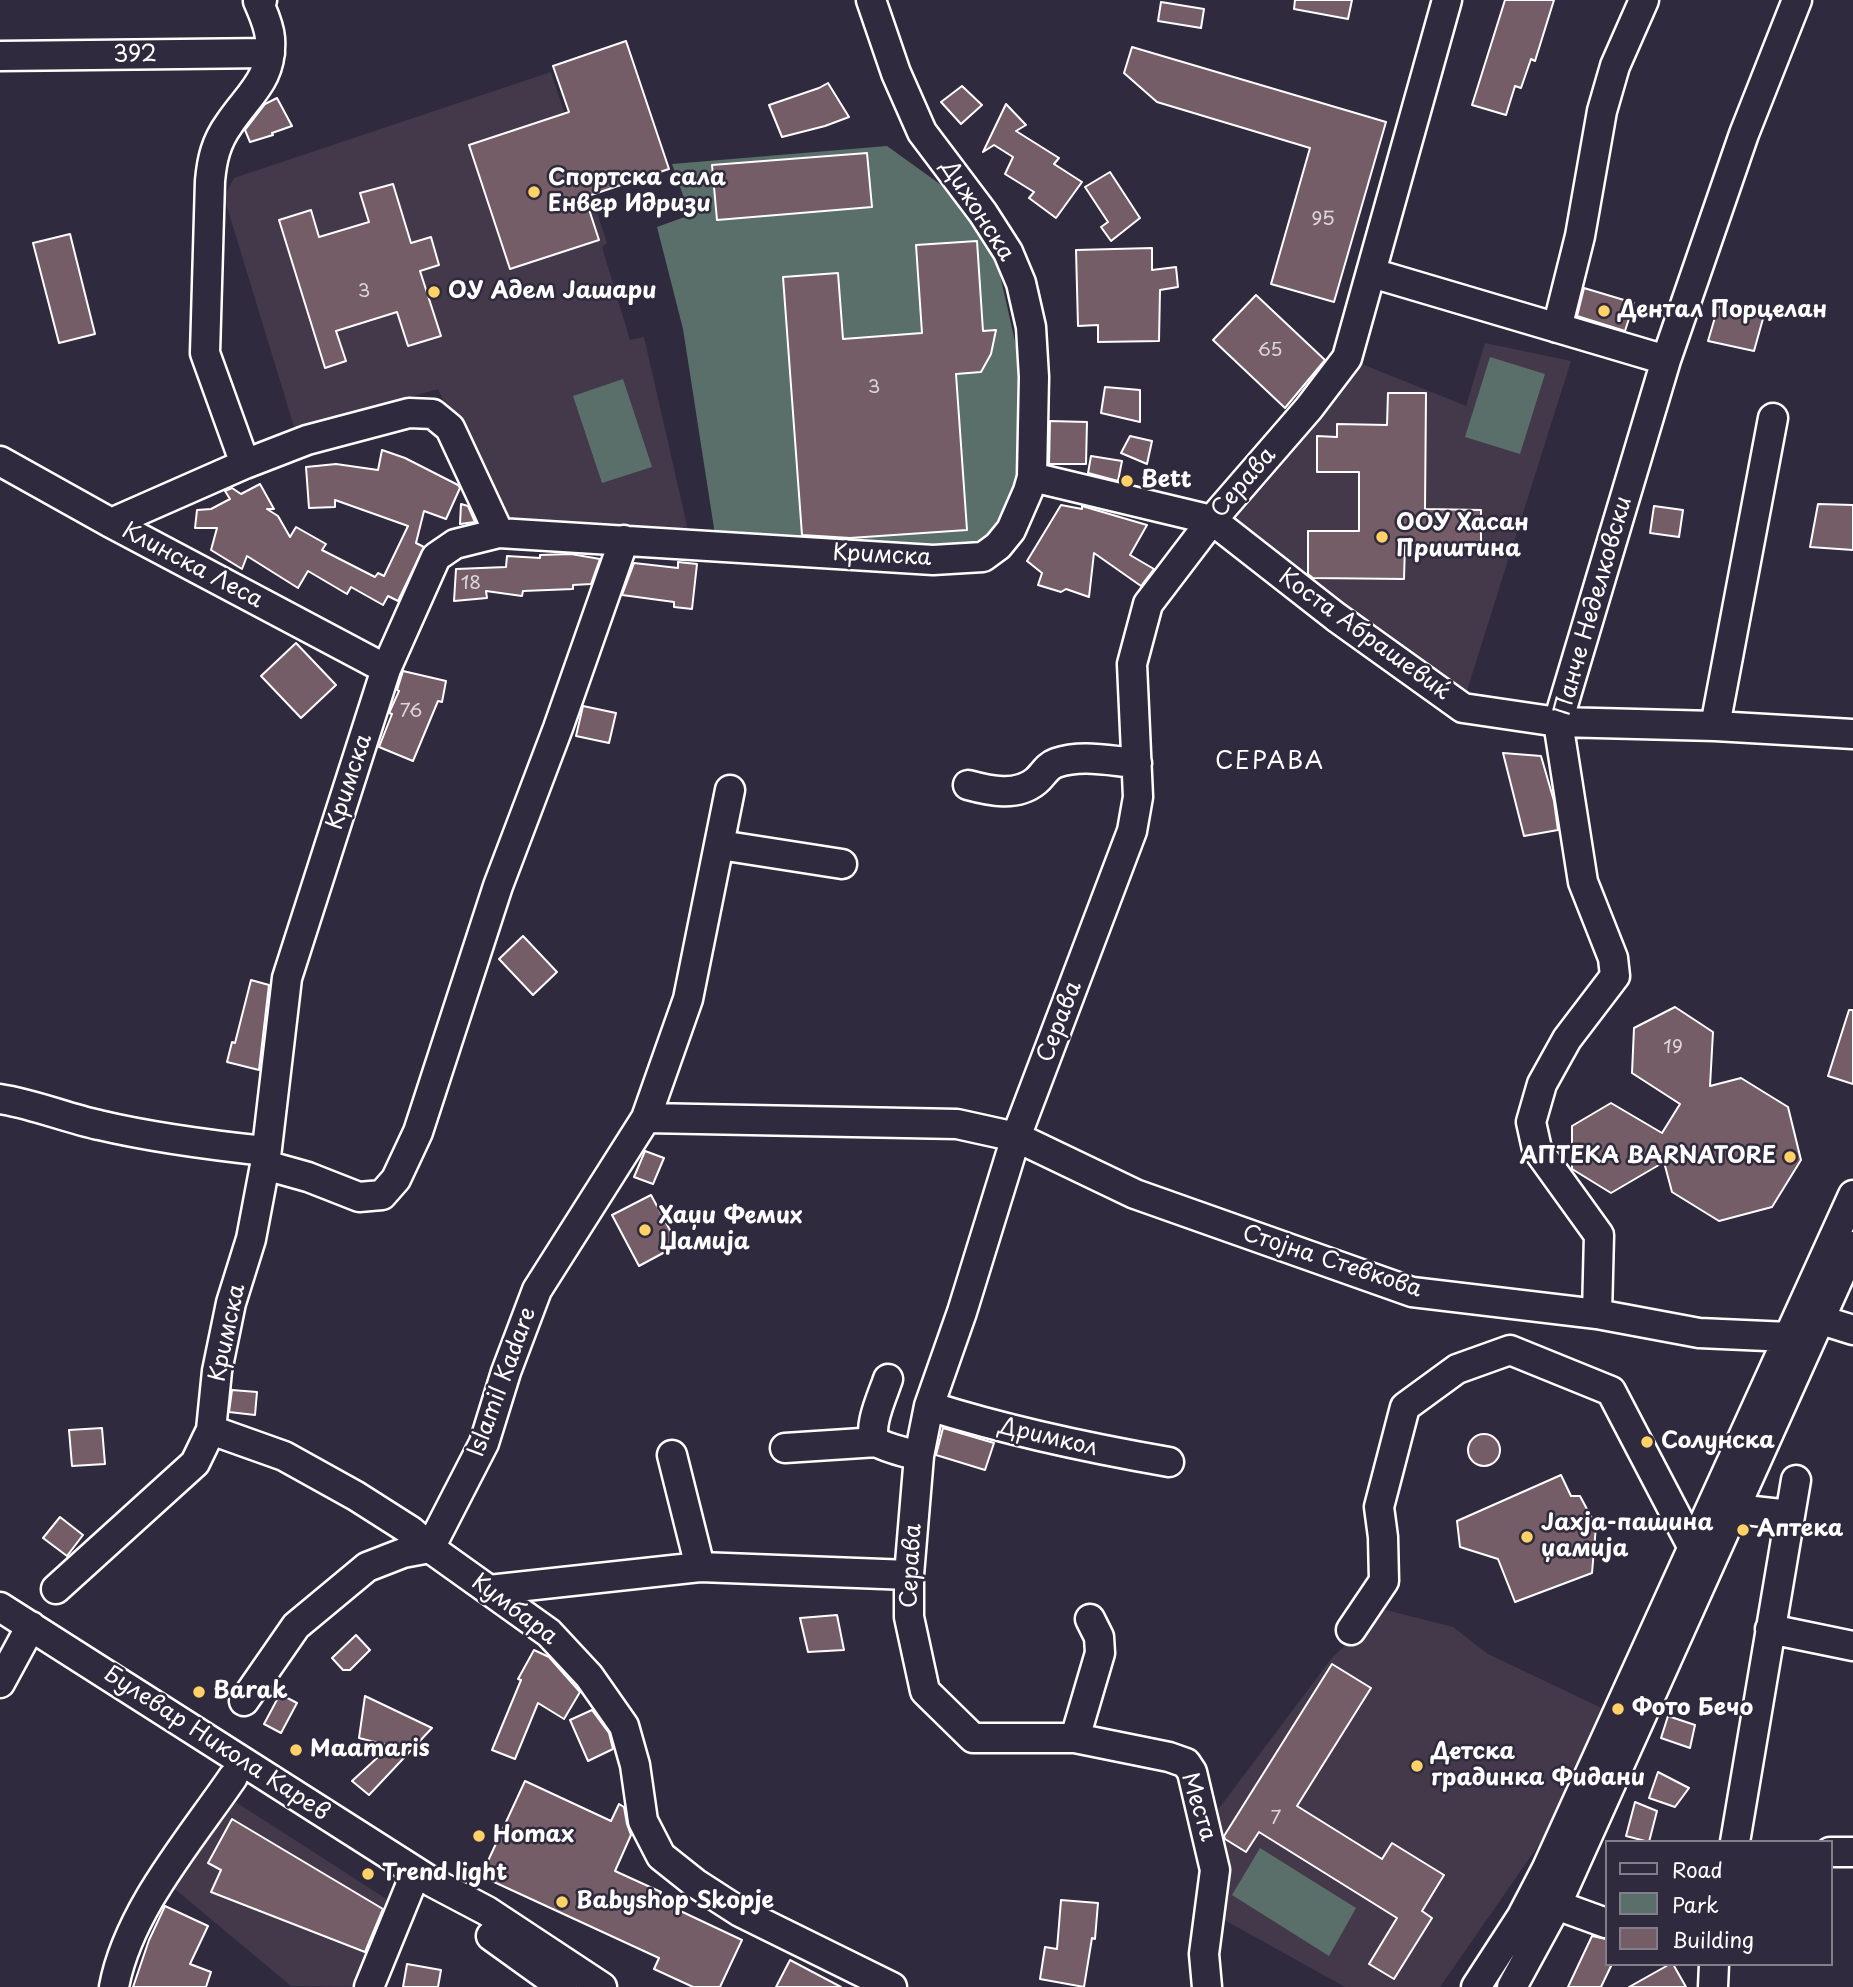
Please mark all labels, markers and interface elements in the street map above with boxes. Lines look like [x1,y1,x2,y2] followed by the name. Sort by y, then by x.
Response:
[113,41,157,69] street label: 392
[934,155,1020,267] street label: Дижонска
[548,165,726,219] place label: Спортска сала Енвер Идризи
[526,184,542,200] marker: Спортска сала Енвер Идризи
[1311,209,1335,231] house number: 95
[448,278,657,306] place label: ОУ Адем Јашари
[358,281,370,303] house number: 3
[426,284,442,300] marker: ОУ Адем Јашари
[1618,297,1827,325] place label: Дентал Порцелан
[1596,303,1612,319] marker: Дентал Порцелан
[1257,340,1283,362] house number: 65
[868,377,880,399] house number: 3
[1206,442,1282,524] street label: Серава
[1141,467,1192,495] place label: Bett
[1119,473,1135,489] marker: Bett
[1550,493,1638,719] street label: Панче Неделковски
[1396,510,1529,564] place label: ООУ Хасан Приштина
[117,517,267,615] street label: Клинска Леса
[1374,529,1390,545] marker: ООУ Хасан Приштина
[832,540,932,572] street label: Кримска
[1273,564,1455,706] street label: Коста Абрашевиќ
[461,573,481,595] house number: 18
[400,701,422,723] house number: 76
[322,731,378,833] street label: Кримска
[1216,748,1324,776] district label: СЕРАВА
[1032,978,1088,1066] street label: Серава
[1663,1037,1683,1059] house number: 19
[1520,1143,1776,1171] place label: АПТЕКА BARNATORE
[1782,1149,1798,1165] marker: АПТЕКА BARNATORE
[659,1203,802,1257] place label: Хаџи Фемих Џамија
[1239,1220,1425,1304] street label: Стојна Стевкова
[637,1222,653,1238] marker: Хаџи Фемих Џамија
[204,1282,252,1384] street label: Кримска
[463,1304,543,1460] street label: Islamil Kadare
[996,1413,1100,1463] street label: Дримкол
[1661,1428,1775,1456] place label: Солунска
[1639,1434,1655,1450] marker: Солунска
[1541,1510,1714,1564] place label: Јахја-пашина џамија
[1757,1516,1843,1544] place label: Аптека
[1735,1522,1751,1538] marker: Аптека
[896,1523,928,1609] street label: Серава
[1519,1529,1535,1545] marker: Јахја-пашина џамија
[466,1569,562,1651] street label: Кумбара
[98,1661,334,1827] street label: Булевар Никола Карев
[213,1678,288,1706] place label: Barak
[191,1684,207,1700] marker: Barak
[1632,1695,1753,1723] place label: Фото Бечо
[1610,1701,1626,1717] marker: Фото Бечо
[310,1736,430,1764] place label: Maamaris
[1431,1739,1645,1793] place label: Детска градинка Фидани
[288,1742,304,1758] marker: Maamaris
[1409,1758,1425,1774] marker: Детска градинка Фидани
[1175,1769,1221,1845] street label: Места
[1271,1808,1281,1830] house number: 7
[493,1822,574,1850] place label: Homax
[471,1828,487,1844] marker: Homax
[1604,1840,1832,1966] legend
[1672,1853,1723,1885] text: Road
[382,1860,507,1888] place label: Trend light
[360,1866,376,1882] marker: Trend light
[576,1888,774,1916] place label: Babyshop Skopje
[1672,1888,1719,1920] text: Park
[554,1894,570,1910] marker: Babyshop Skopje
[1672,1923,1754,1955] text: Building

